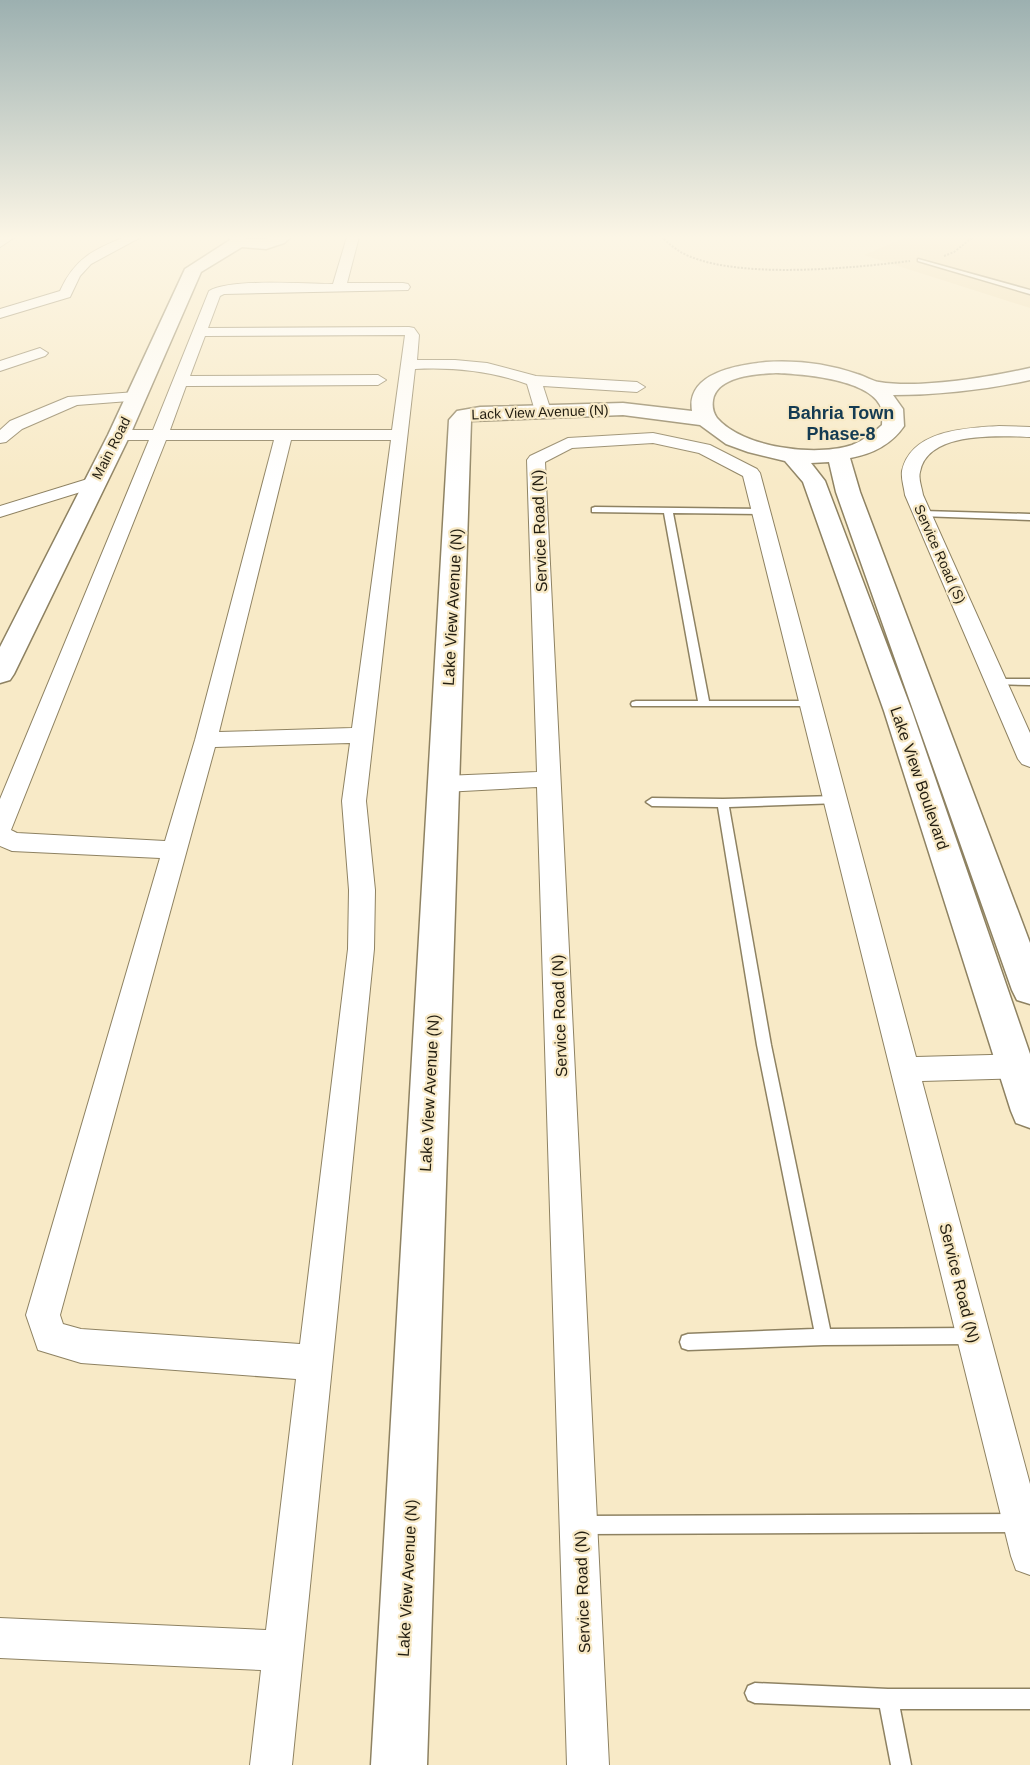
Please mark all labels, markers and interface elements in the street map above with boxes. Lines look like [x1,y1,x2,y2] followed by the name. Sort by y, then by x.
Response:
[471,402,609,422] street label: Lack View Avenue (N)
[788,403,894,444] district label: Bahria Town Phase-8
[89,414,133,482] street label: Main Road
[529,469,550,593] street label: Service Road (N)
[911,502,969,606] street label: Service Road (S)
[440,528,465,686] street label: Lake View Avenue (N)
[887,704,952,852] street label: Lake View Boulevard
[549,954,570,1078] street label: Service Road (N)
[417,1014,442,1172] street label: Lake View Avenue (N)
[936,1222,983,1345] street label: Service Road (N)
[395,1499,420,1657] street label: Lake View Avenue (N)
[572,1530,593,1654] street label: Service Road (N)

